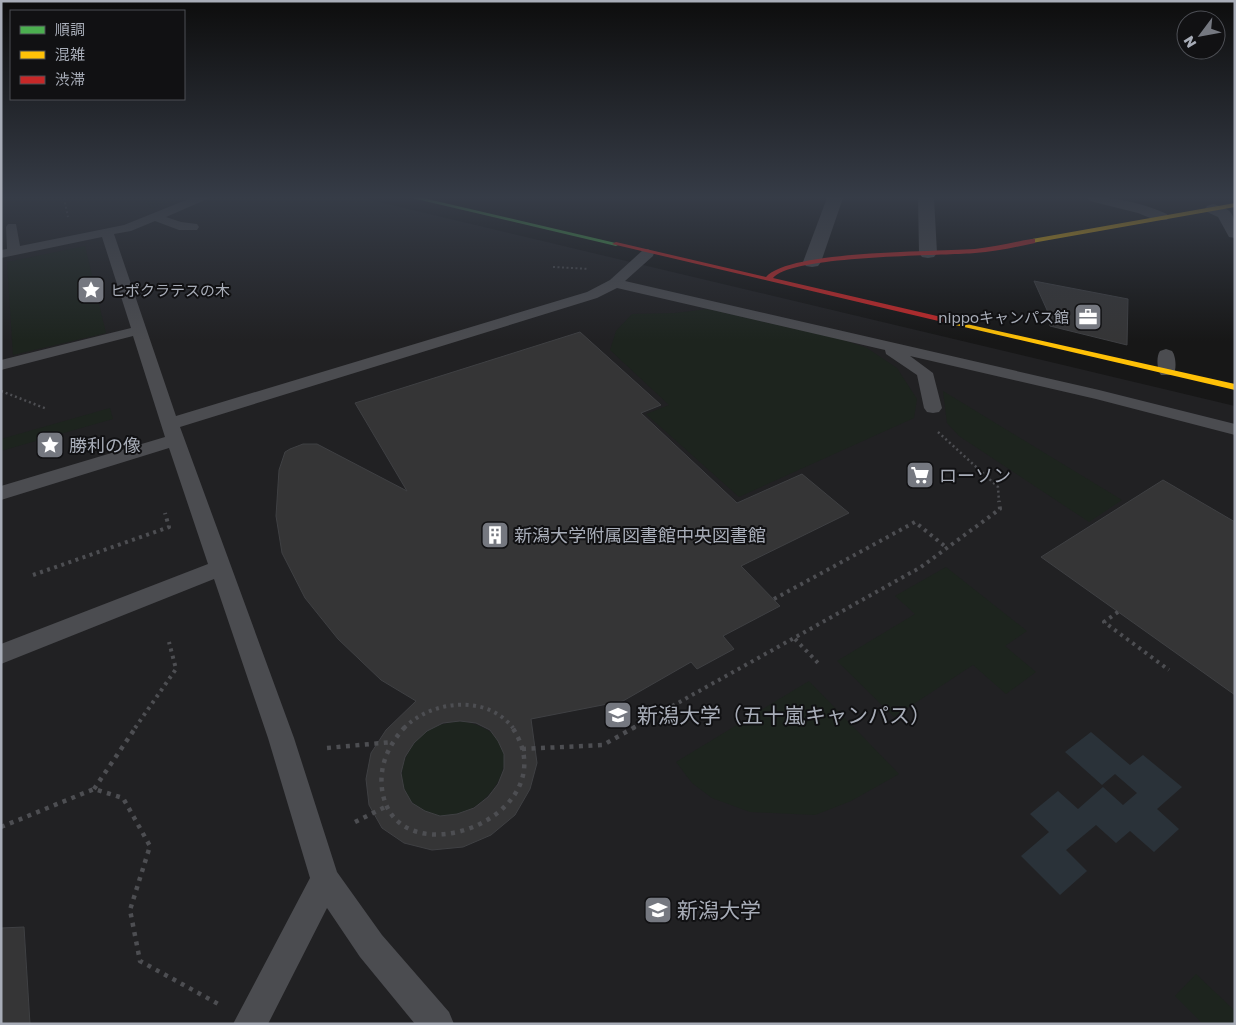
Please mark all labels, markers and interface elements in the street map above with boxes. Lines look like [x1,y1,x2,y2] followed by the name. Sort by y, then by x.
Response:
[10,10,185,100] legend
[1176,10,1226,60] north arrow
[55,20,85,38] text: 順調
[1180,33,1200,51] text: N
[55,45,85,63] text: 混雑
[55,70,85,88] text: 渋滞
[76,275,106,305] place icon: ヒポクラテスの木
[110,281,230,299] place label: ヒポクラテスの木
[1073,302,1103,332] office icon: nippoキャンパス館
[938,308,1069,326] place label: nippoキャンパス館
[35,430,65,460] place icon: 勝利の像
[69,434,141,456] place label: 勝利の像
[905,460,935,490] supermarket icon: ローソン
[939,464,1011,486] place label: ローソン
[480,520,510,550] building icon: 新潟大学附属図書館中央図書館
[514,524,766,546] place label: 新潟大学附属図書館中央図書館
[603,700,633,730] school or university icon: 新潟大学（五十嵐キャンパス）
[637,702,931,728] place label: 新潟大学（五十嵐キャンパス）
[643,895,673,925] school or university icon: 新潟大学
[677,897,761,923] place label: 新潟大学

